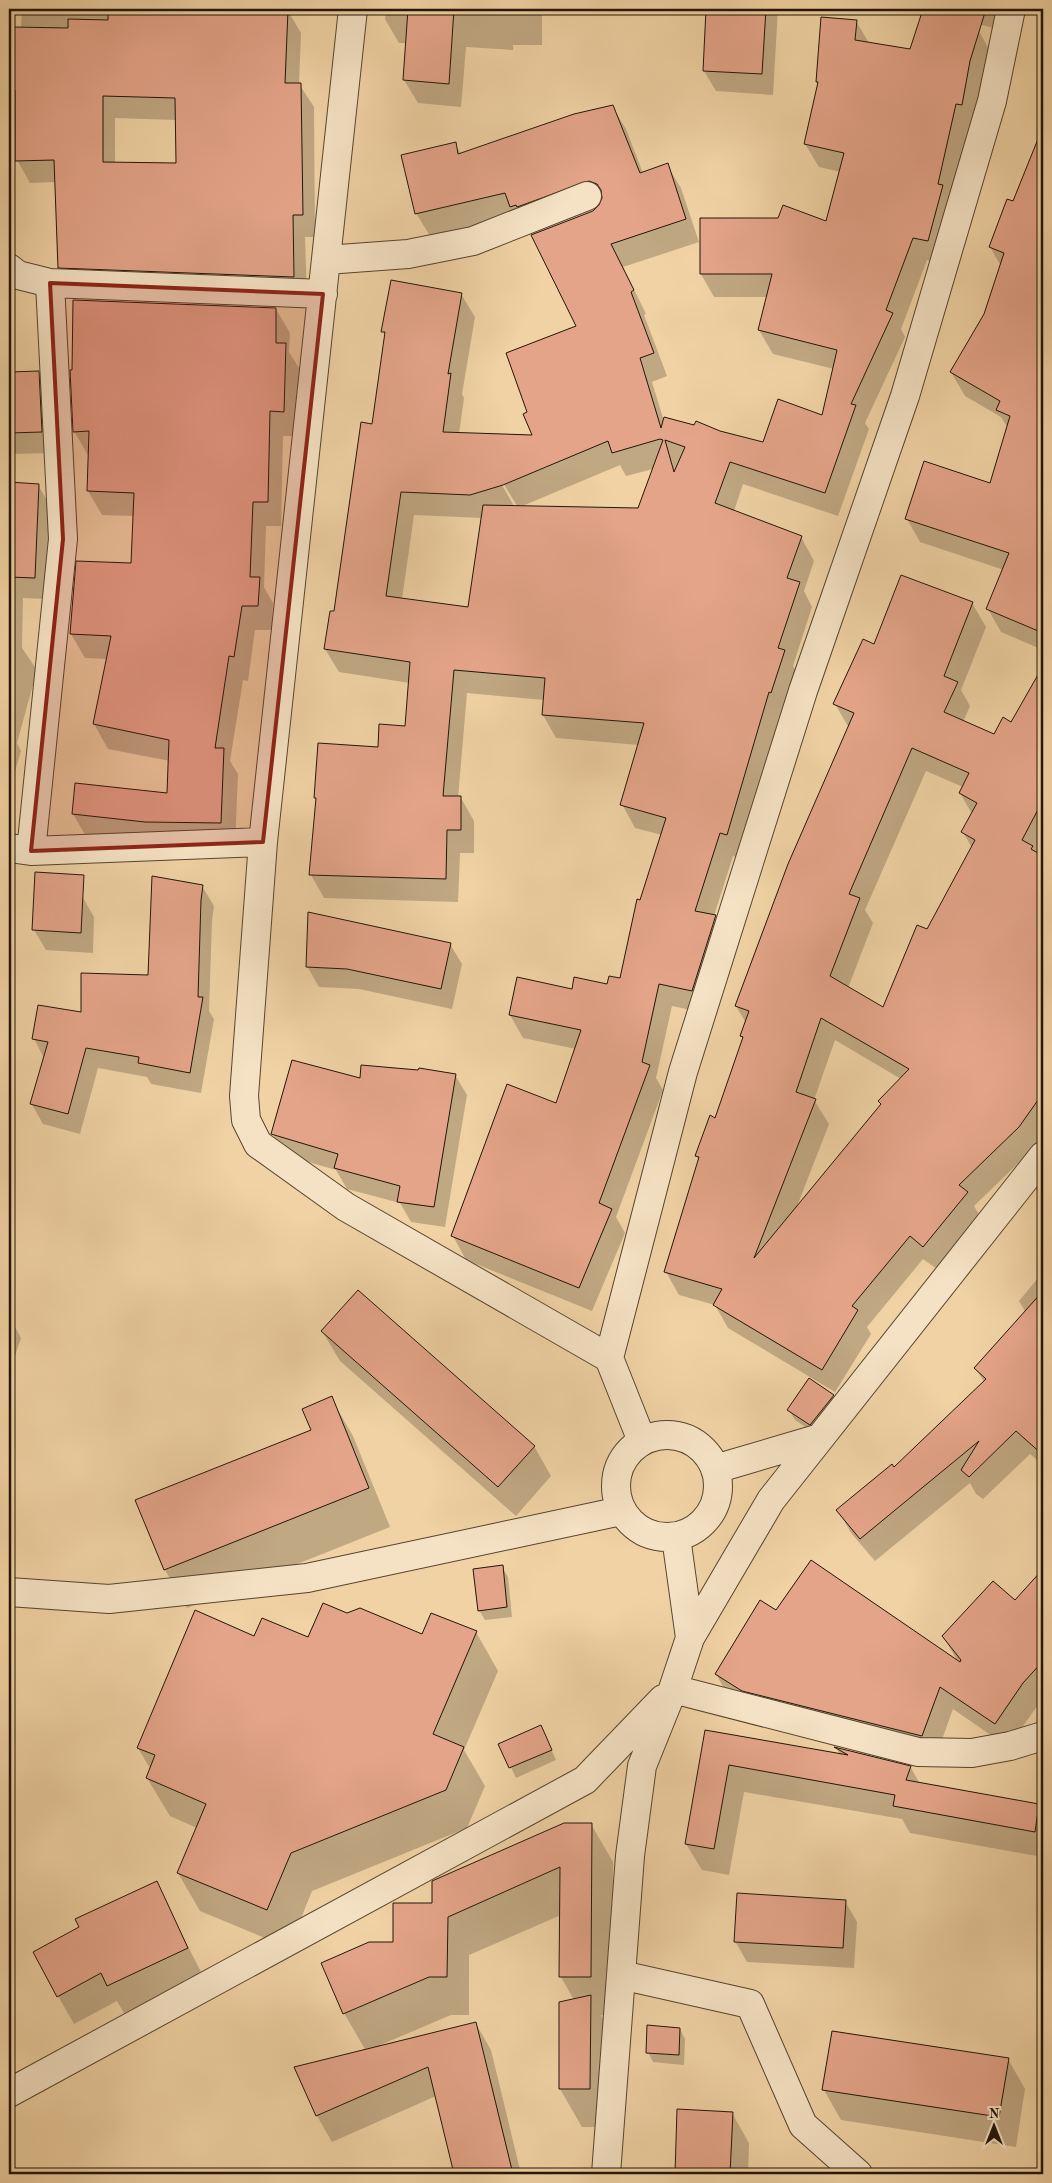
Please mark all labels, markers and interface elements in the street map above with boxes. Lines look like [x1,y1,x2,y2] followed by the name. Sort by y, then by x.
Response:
[970,2100,1020,2150] north arrow
[989,2107,1000,2121] text: N

